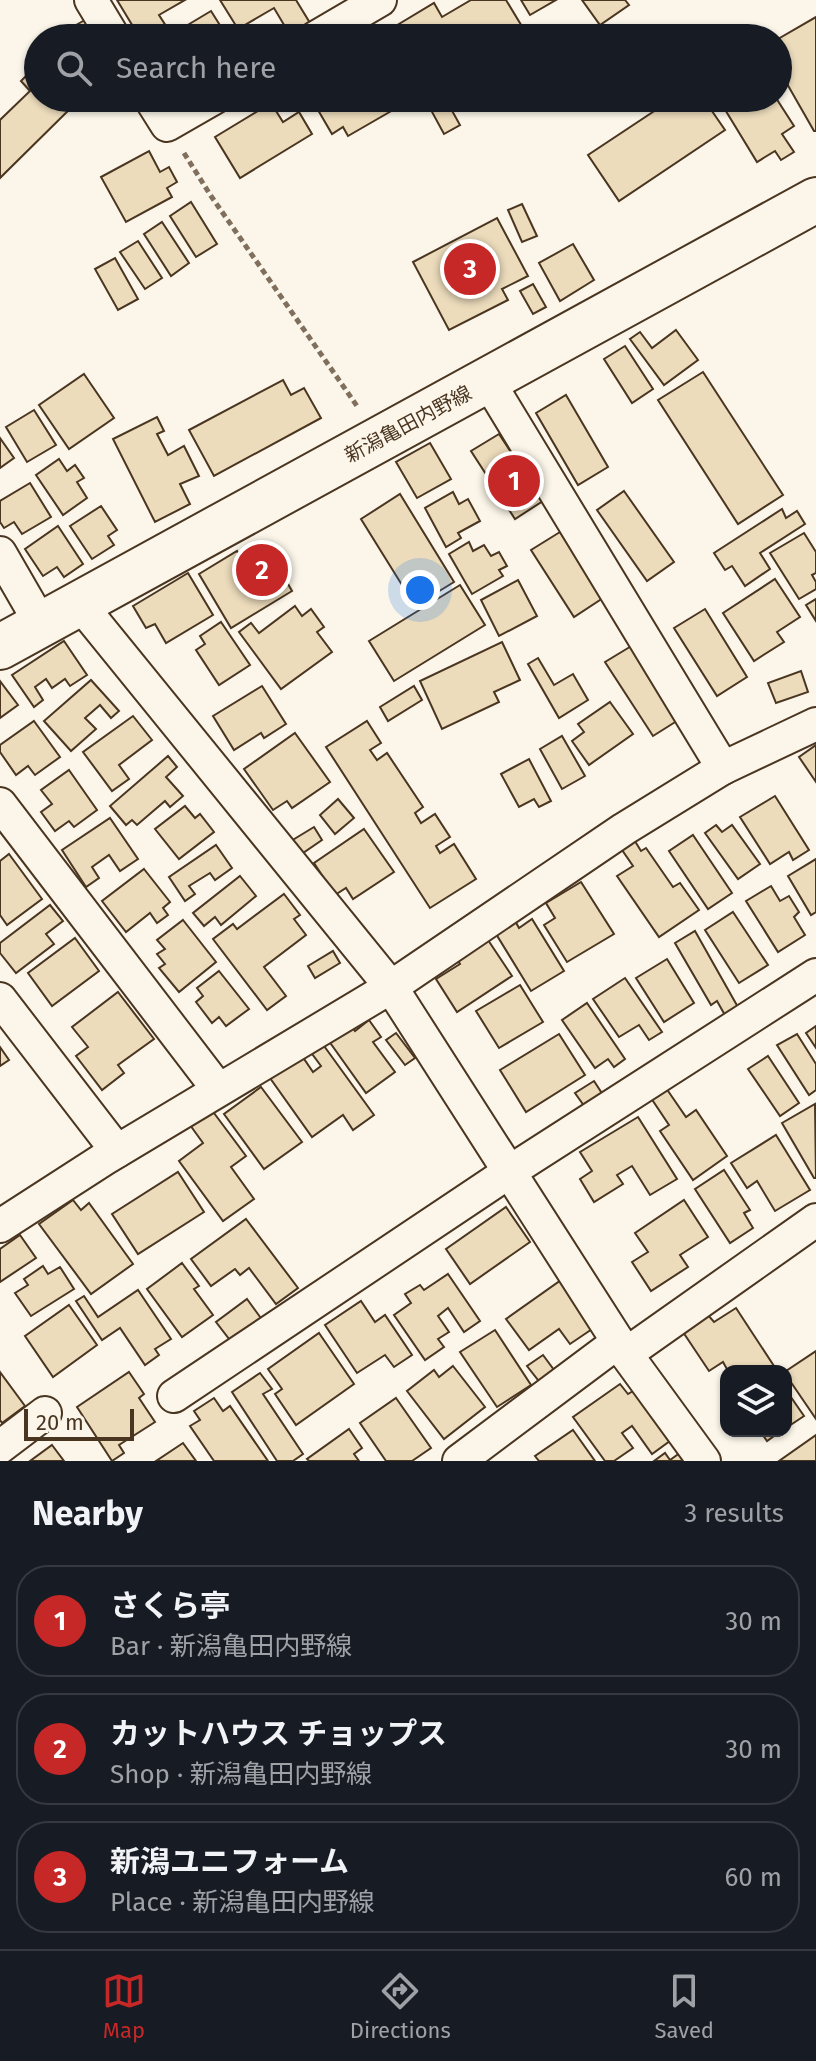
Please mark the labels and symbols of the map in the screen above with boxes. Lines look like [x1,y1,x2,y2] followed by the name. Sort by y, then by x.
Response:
[444,239,496,299] pin: 3
[341,381,475,467] street label: 新潟亀田内野線
[488,451,540,511] pin: 1
[236,540,288,600] pin: 2
[400,570,440,610] your location
[24,1405,134,1441] scale bar

